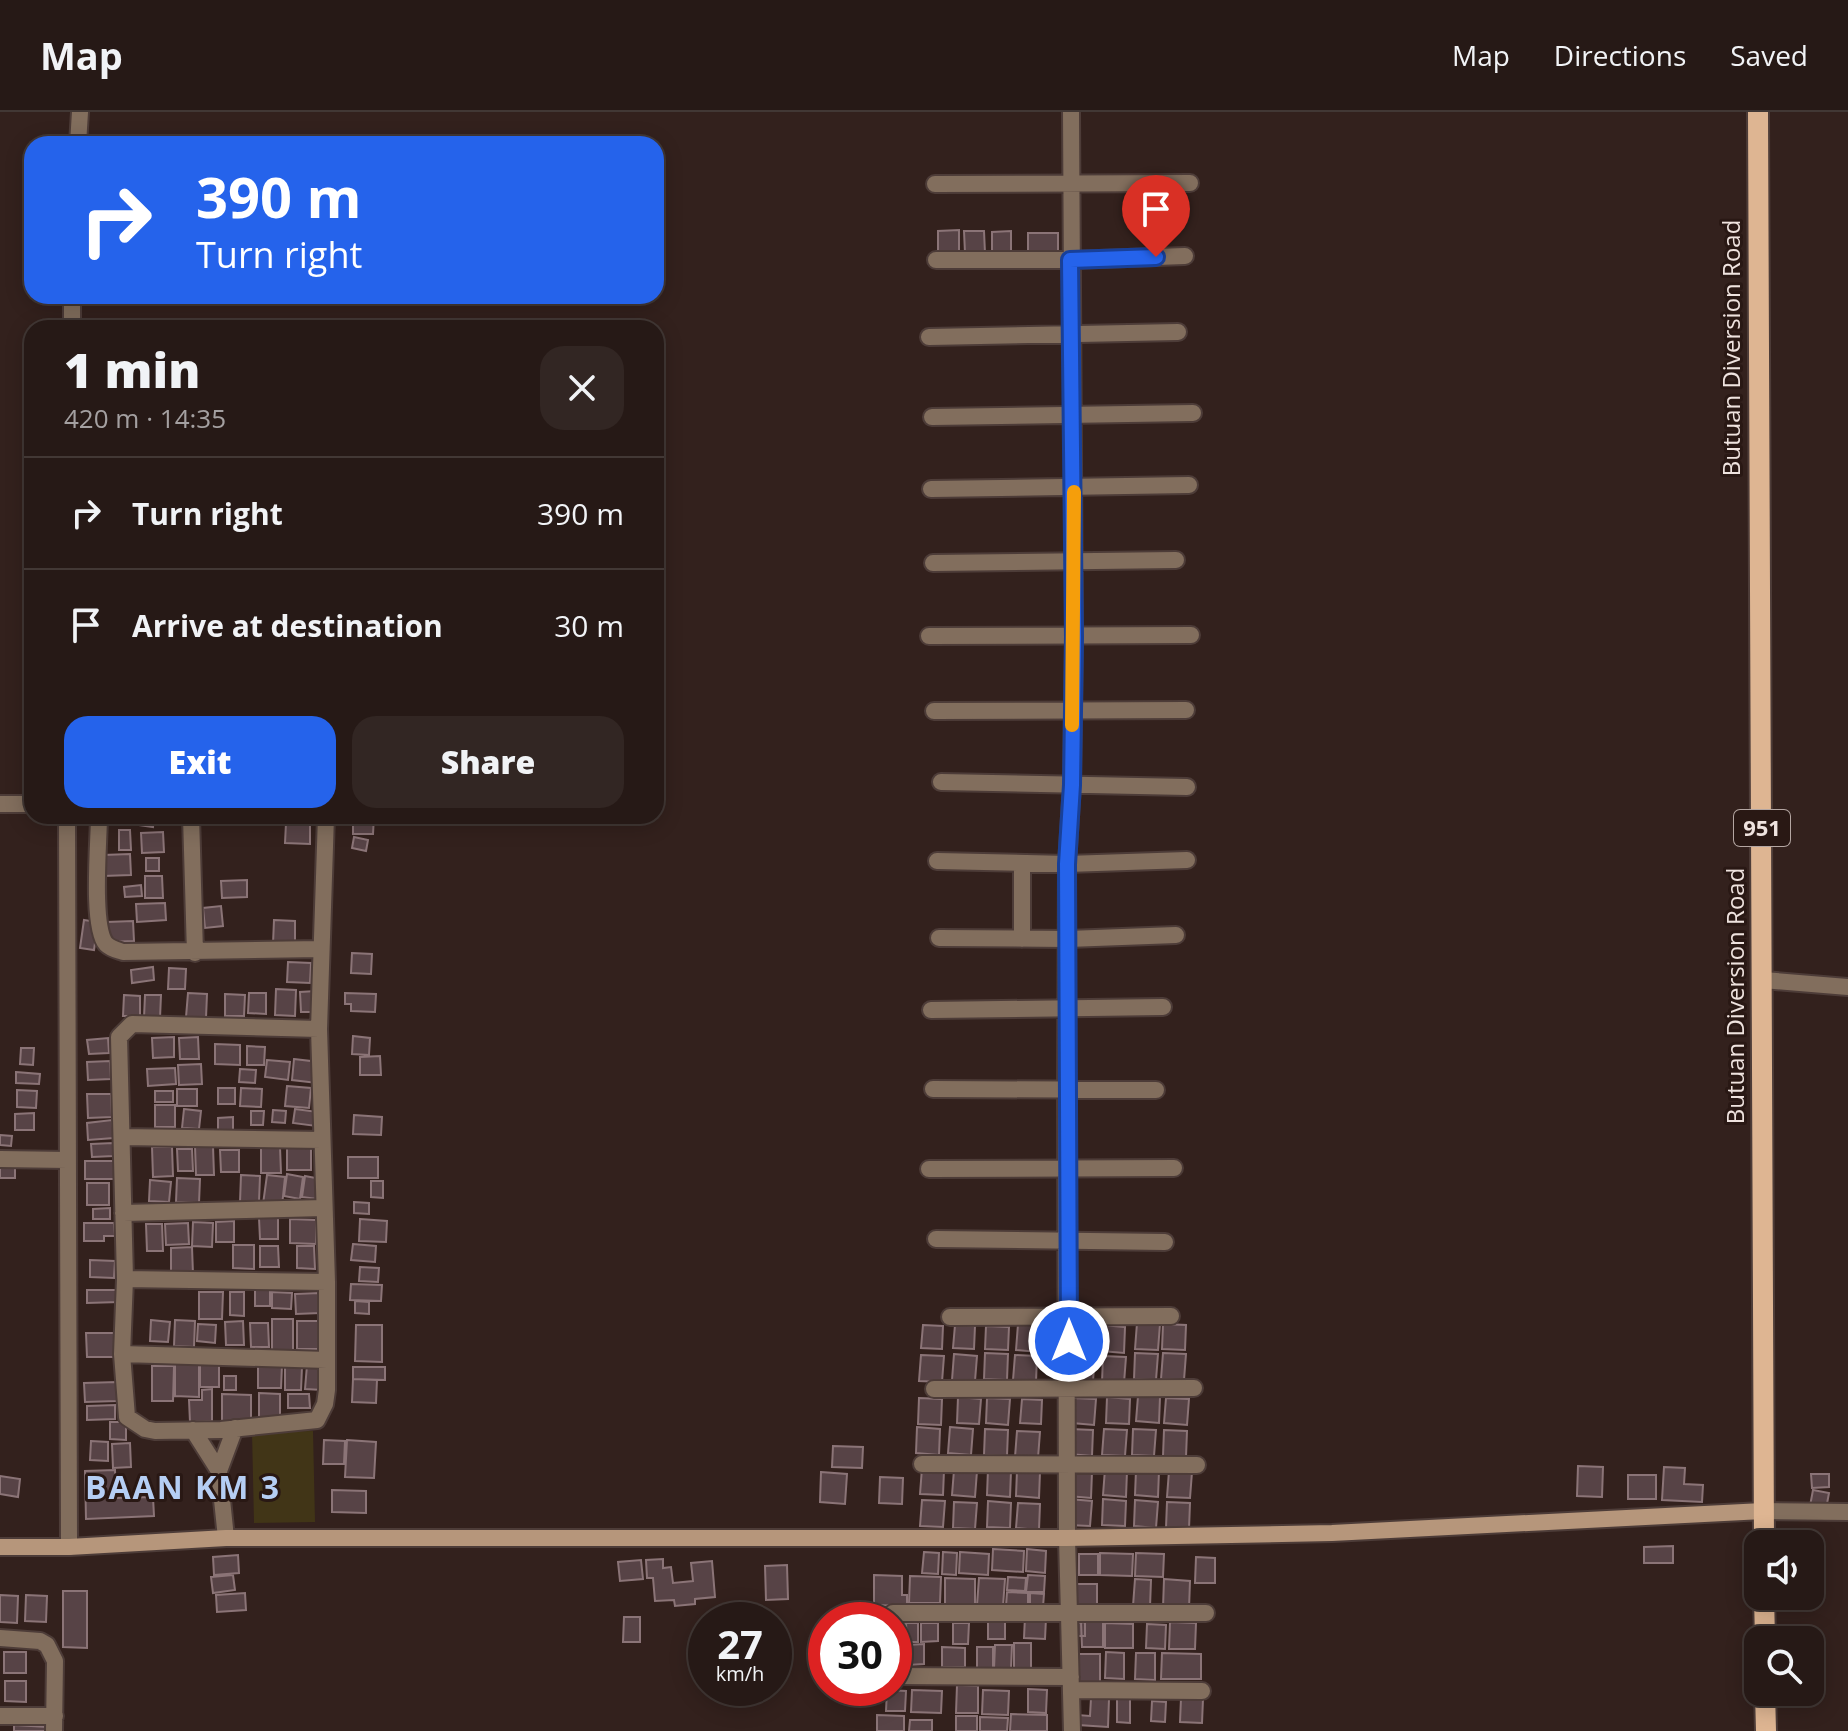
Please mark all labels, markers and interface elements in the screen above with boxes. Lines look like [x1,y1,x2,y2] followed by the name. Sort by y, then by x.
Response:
[40,29,123,81] text: Map
[1452,36,1510,74] text: Map
[1554,36,1686,74] text: Directions
[1730,36,1808,74] text: Saved
[196,158,362,234] text: 390 m
[64,168,168,272] icon: right
[1122,175,1190,257] pin
[1134,187,1178,231] icon: arrive
[1714,220,1747,476] street label: Butuan Diversion Road
[196,230,362,279] text: Turn right
[64,337,200,402] text: 1 min
[540,346,624,430] button: close
[64,400,226,436] text: 420 m · 14:35
[64,491,108,535] icon: right
[132,493,283,534] text: Turn right
[537,493,624,534] text: 390 m
[64,603,108,647] icon: arrive
[132,605,443,646] text: Arrive at destination
[554,605,624,646] text: 30 m
[64,716,336,808] button: Exit
[352,716,624,808] button: Share
[1734,810,1790,846] road number: 951
[1718,868,1751,1124] street label: Butuan Diversion Road
[1027,1299,1111,1383] position arrow
[85,1465,281,1508] district label: BAAN KM 3
[1744,1530,1824,1706] map controls
[1744,1530,1824,1610] button: sound
[808,1602,912,1706] speed limit sign: 30
[717,1616,763,1671] text: 27
[1744,1626,1824,1706] button: search
[716,1660,764,1687] text: km/h

